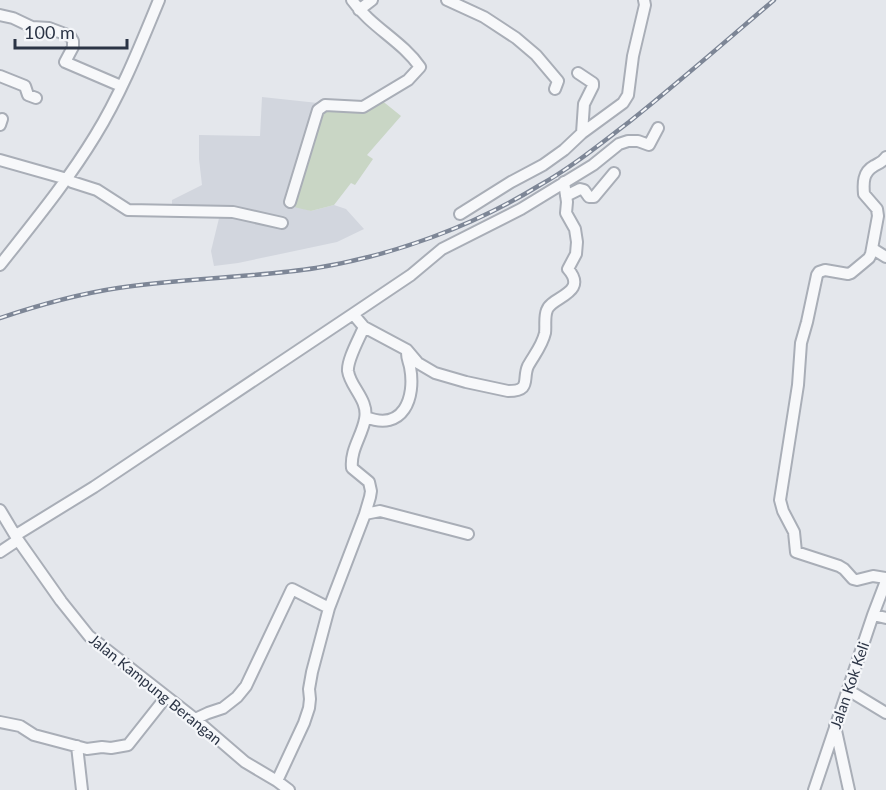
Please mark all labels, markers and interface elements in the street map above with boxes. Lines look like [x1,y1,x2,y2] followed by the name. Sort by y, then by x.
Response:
[15,12,128,50] scale bar
[24,21,75,43] text: 100 m
[86,630,226,748] street label: Jalan Kampung Berangan
[826,639,872,731] street label: Jalan Kok Keli

